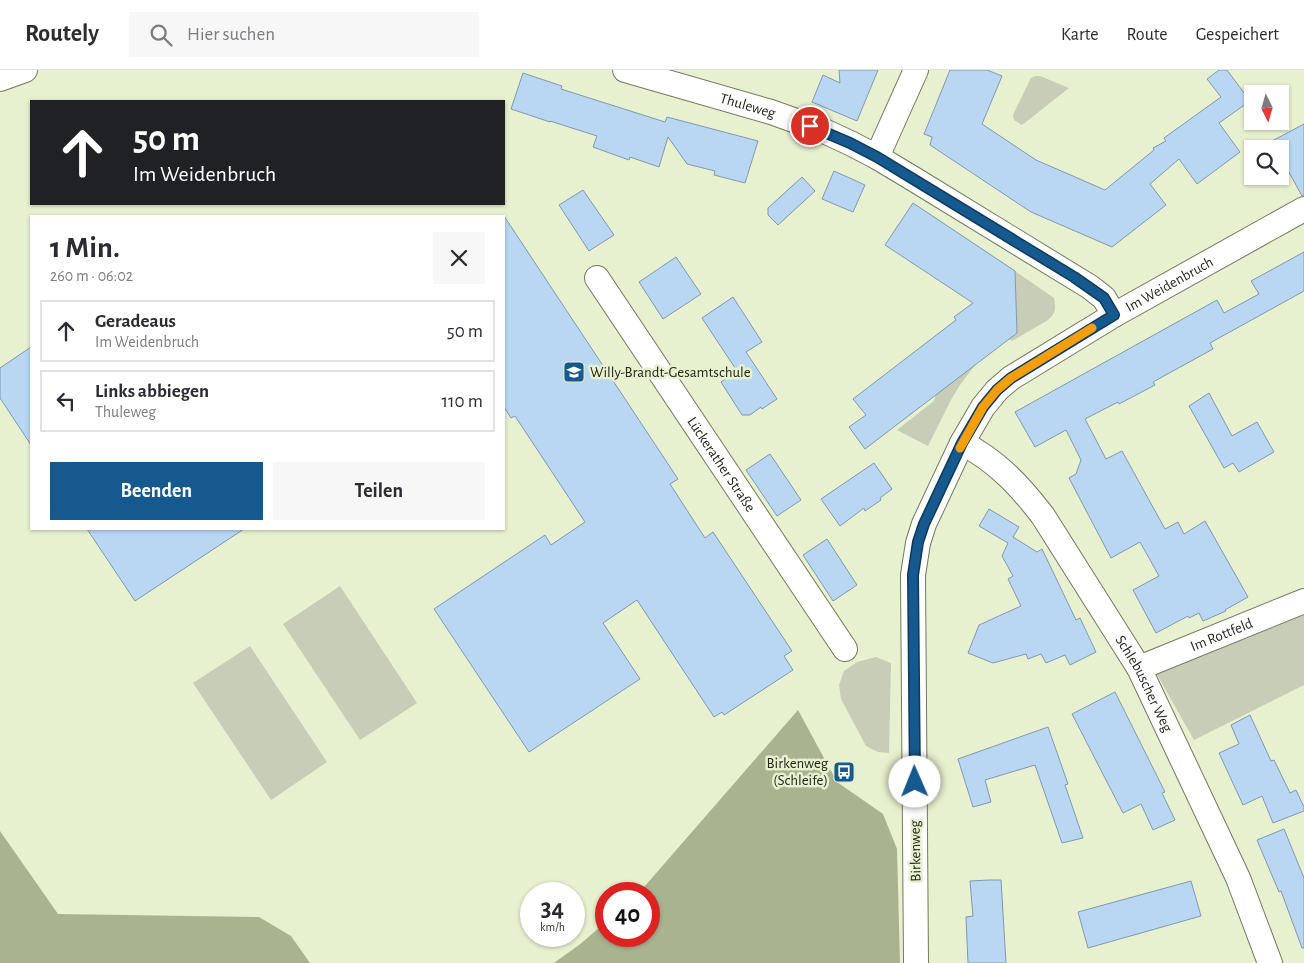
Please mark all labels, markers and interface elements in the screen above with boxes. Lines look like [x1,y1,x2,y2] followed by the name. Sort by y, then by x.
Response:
[129,12,479,57] search box
[147,21,175,49] icon: search
[25,22,99,46] text: Routely
[187,25,275,44] text: Hier suchen
[1061,26,1098,44] text: Karte
[1126,26,1168,44] text: Route
[1196,26,1279,44] text: Gespeichert
[1244,85,1289,130] north arrow
[1244,85,1289,185] map controls
[718,91,778,121] street label: Thuleweg
[789,105,831,147] pin
[796,112,824,140] icon: arrive
[50,120,115,185] icon: ahead
[133,122,200,157] text: 50 m
[1244,140,1289,185] button: search
[133,163,276,185] text: Im Weidenbruch
[433,232,485,284] button: close
[50,233,120,263] text: 1 Min.
[1123,254,1216,315] street label: Im Weidenbruch
[50,268,133,284] text: 260 m · 06:02
[95,312,176,331] text: Geradeaus
[52,317,80,345] icon: ahead
[447,322,483,341] text: 50 m
[95,334,199,350] text: Im Weidenbruch
[562,360,586,384] school or university icon: Willy-Brandt-Gesamtschule
[590,365,751,380] place label: Willy-Brandt-Gesamtschule
[95,382,209,401] text: Links abbiegen
[52,387,80,415] icon: left
[442,392,483,411] text: 110 m
[95,404,156,420] text: Thuleweg
[684,414,758,515] street label: Lückerather Straße
[50,462,263,520] button: Beenden
[273,462,485,520] button: Teilen
[1188,616,1255,654] street label: Im Rottfeld
[1112,633,1175,735] street label: Schlebuscher Weg
[888,755,940,807] position arrow
[767,756,829,788] place label: Birkenweg (Schleife)
[832,760,856,784] bus stop icon: Birkenweg (Schleife)
[907,819,924,882] street label: Birkenweg
[595,882,660,947] speed limit sign: 40
[541,896,564,921] text: 34
[540,921,565,933] text: km/h

